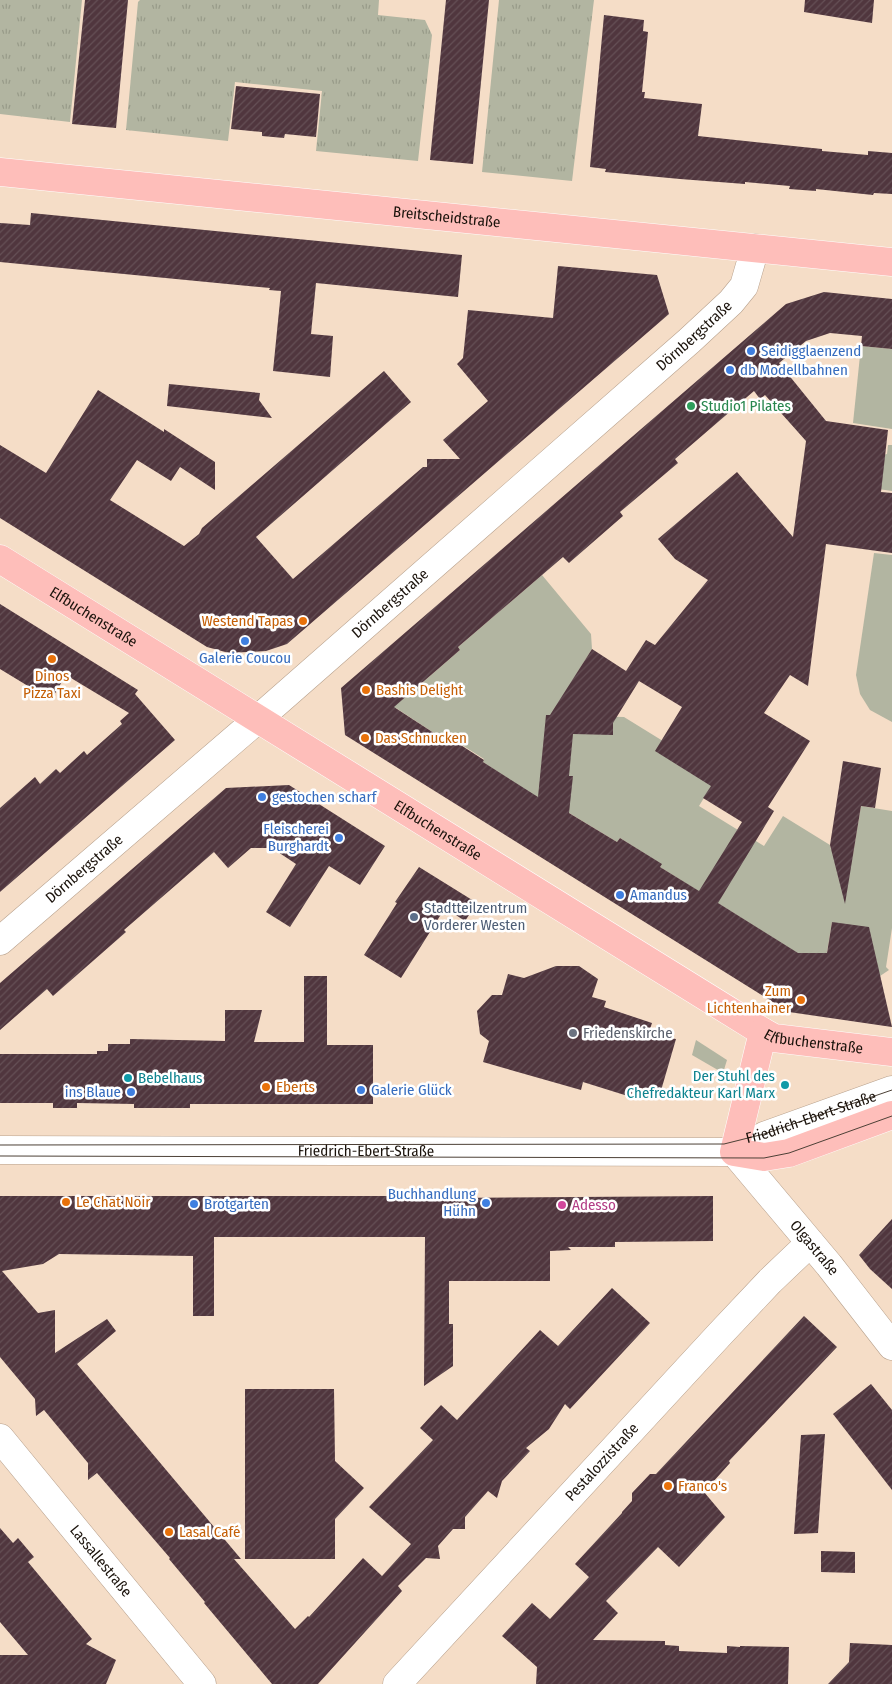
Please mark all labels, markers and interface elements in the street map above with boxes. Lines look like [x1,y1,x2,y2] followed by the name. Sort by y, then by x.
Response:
[392,203,501,231] street label: Breitscheidstraße
[652,297,736,375] street label: Dörnbergstraße
[761,342,861,360] place label: Seidigglaenzend
[745,345,757,357] marker: Seidigglaenzend
[740,361,848,379] place label: db Modellbahnen
[724,364,736,376] marker: db Modellbahnen
[701,397,791,415] place label: Studio1 Pilates
[685,400,697,412] marker: Studio1 Pilates
[348,565,432,642] street label: Dörnbergstraße
[46,583,141,651] street label: Elfbuchenstraße
[201,612,293,630] place label: Westend Tapas
[297,615,309,627] marker: Westend Tapas
[239,635,251,647] marker: Galerie Coucou
[199,649,291,667] place label: Galerie Coucou
[46,653,58,665] marker: Dinos Pizza Taxi
[23,667,81,702] place label: Dinos Pizza Taxi
[376,681,463,699] place label: Bashis Delight
[360,684,372,696] marker: Bashis Delight
[375,729,467,747] place label: Das Schnucken
[359,732,371,744] marker: Das Schnucken
[272,788,378,806] place label: gestochen scharf
[256,791,268,803] marker: gestochen scharf
[391,796,485,864] street label: Elfbuchenstraße
[263,820,329,855] place label: Fleischerei Burghardt
[42,830,126,907] street label: Dörnbergstraße
[333,832,345,844] marker: Fleischerei Burghardt
[630,886,687,904] place label: Amandus
[614,889,626,901] marker: Amandus
[424,899,527,934] place label: Stadtteilzentrum Vorderer Westen
[408,911,420,923] marker: Stadtteilzentrum Vorderer Westen
[707,982,792,1017] place label: Zum Lichtenhainer
[795,994,807,1006] marker: Zum Lichtenhainer
[583,1024,673,1042] place label: Friedenskirche
[761,1025,864,1058] street label: Elfbuchenstraße
[567,1027,579,1039] marker: Friedenskirche
[627,1067,775,1102] place label: Der Stuhl des Chefredakteur Karl Marx
[138,1069,202,1087] place label: Bebelhaus
[122,1072,134,1084] marker: Bebelhaus
[276,1078,315,1096] place label: Eberts
[779,1079,791,1091] marker: Der Stuhl des Chefredakteur Karl Marx
[260,1081,272,1093] marker: Eberts
[371,1081,452,1099] place label: Galerie Glück
[65,1083,121,1101] place label: ins Blaue
[355,1084,367,1096] marker: Galerie Glück
[125,1086,137,1098] marker: ins Blaue
[744,1087,878,1147] street label: Friedrich-Ebert-Straße
[298,1142,434,1160] street label: Friedrich-Ebert-Straße
[388,1185,476,1220] place label: Buchhandlung Hühn
[76,1193,151,1211] place label: Le Chat Noir
[204,1195,269,1213] place label: Brotgarten
[60,1196,72,1208] marker: Le Chat Noir
[572,1196,616,1214] place label: Adesso
[480,1197,492,1209] marker: Buchhandlung Hühn
[188,1198,200,1210] marker: Brotgarten
[556,1199,568,1211] marker: Adesso
[786,1217,843,1279] street label: Olgastraße
[561,1419,642,1505] street label: Pestalozzistraße
[678,1477,727,1495] place label: Franco's
[662,1480,674,1492] marker: Franco's
[66,1521,136,1601] street label: Lassallestraße
[179,1523,240,1541] place label: Lasal Café
[163,1526,175,1538] marker: Lasal Café

